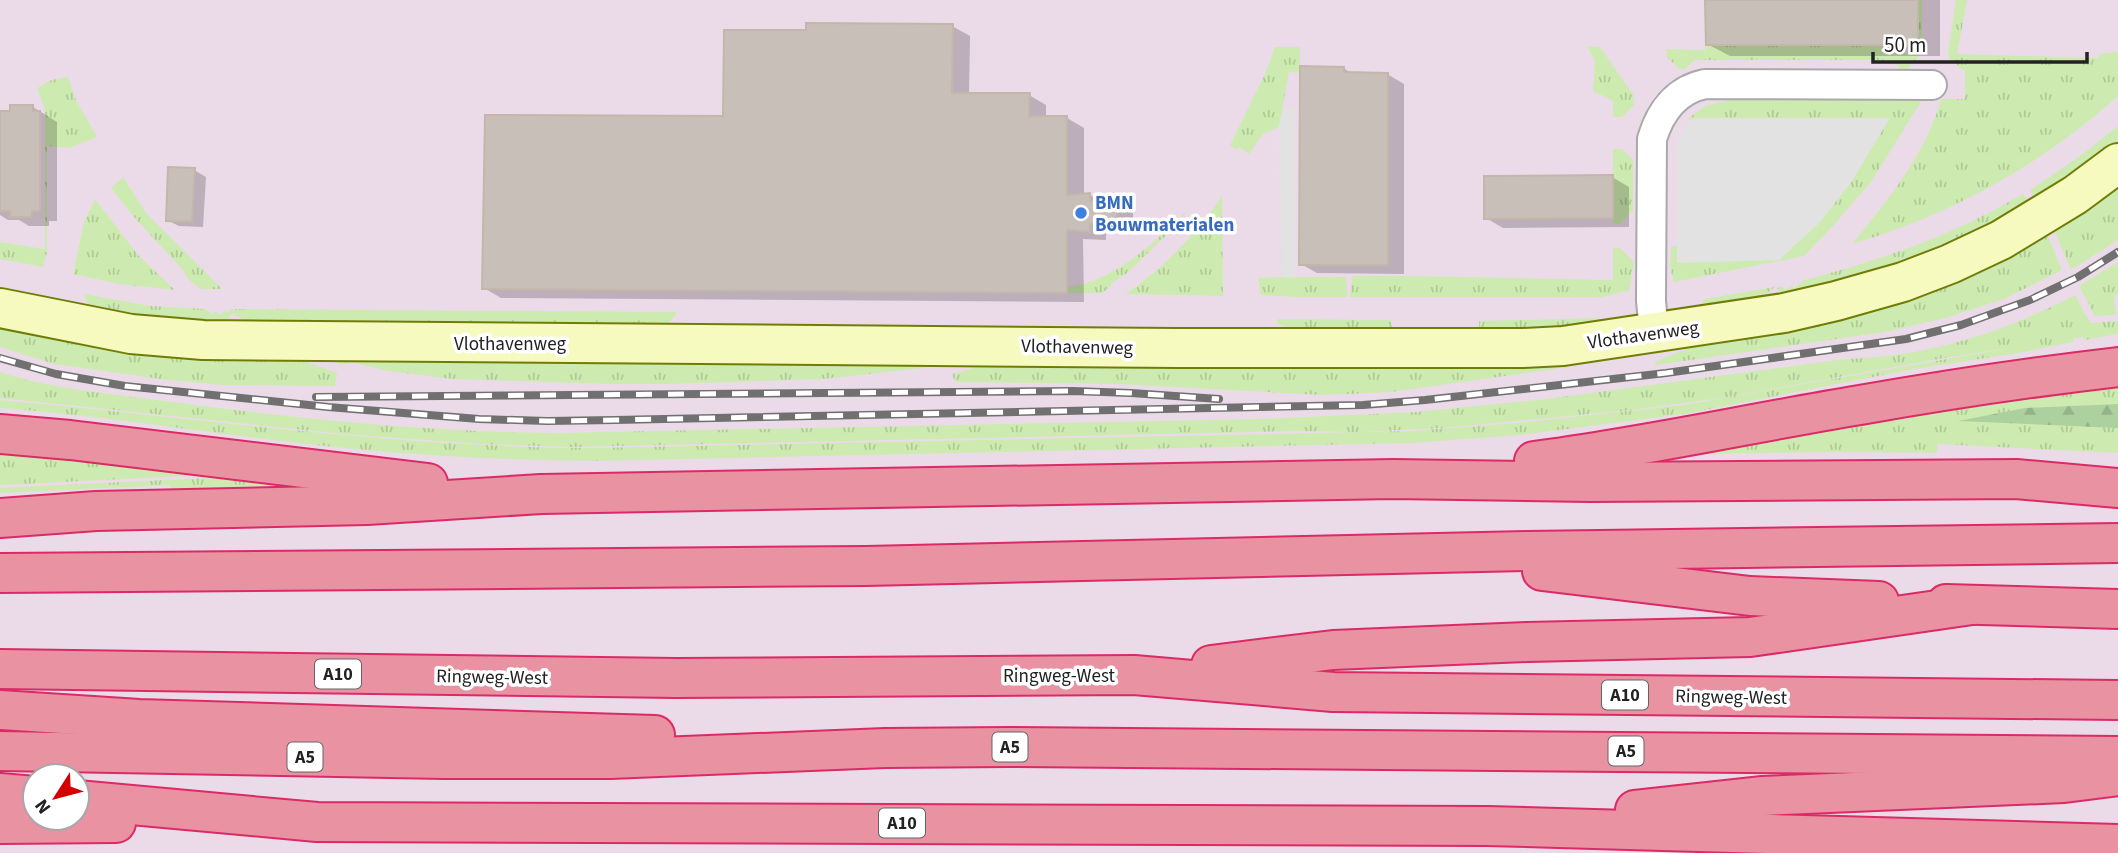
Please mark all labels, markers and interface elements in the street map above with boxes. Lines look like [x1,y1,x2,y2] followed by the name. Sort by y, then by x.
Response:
[1873,21,2086,65] scale bar
[1884,30,1926,60] text: 50 m
[1095,190,1234,239] place label: BMN Bouwmaterialen
[1073,205,1089,221] marker: BMN Bouwmaterialen
[1586,314,1701,357] street label: Vlothavenweg
[454,331,566,358] street label: Vlothavenweg
[1021,333,1134,362] street label: Vlothavenweg
[315,660,361,688] road number: A10
[436,663,549,692] street label: Ringweg-West
[1003,663,1116,690] street label: Ringweg-West
[1602,680,1648,710] road number: A10
[1675,683,1788,712] street label: Ringweg-West
[992,732,1028,762] road number: A5
[1608,736,1644,766] road number: A5
[288,742,322,772] road number: A5
[21,762,91,832] north arrow
[29,793,58,819] text: N
[879,808,925,838] road number: A10

